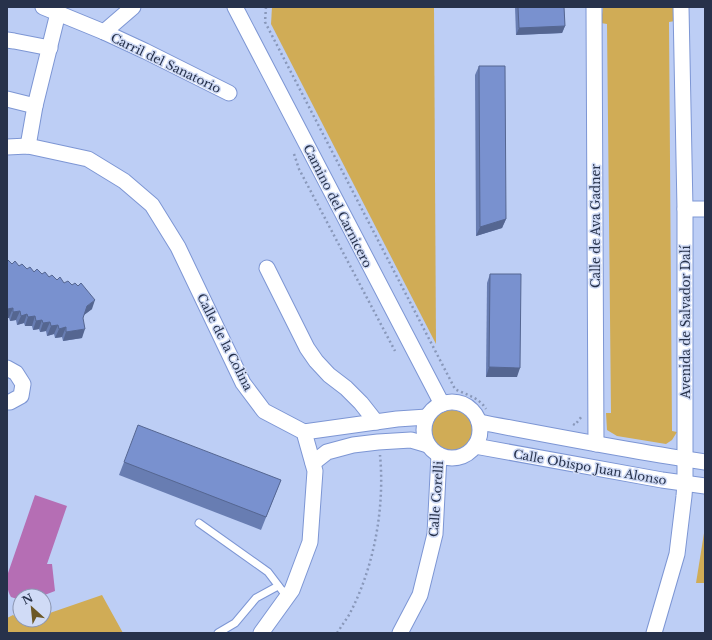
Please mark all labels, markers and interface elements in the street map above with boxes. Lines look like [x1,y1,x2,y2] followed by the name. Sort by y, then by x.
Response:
[108,30,224,96] street label: Carril del Sanatorio
[300,142,376,270] street label: Camino del Carnicero
[588,164,603,288] street label: Calle de Ava Gadner
[678,244,693,400] street label: Avenida de Salvador Dalí
[194,291,256,393] street label: Calle de la Colina
[512,446,668,488] street label: Calle Obispo Juan Alonso
[426,460,446,538] street label: Calle Corelli
[12,588,52,628] north arrow
[20,590,36,608] text: N

